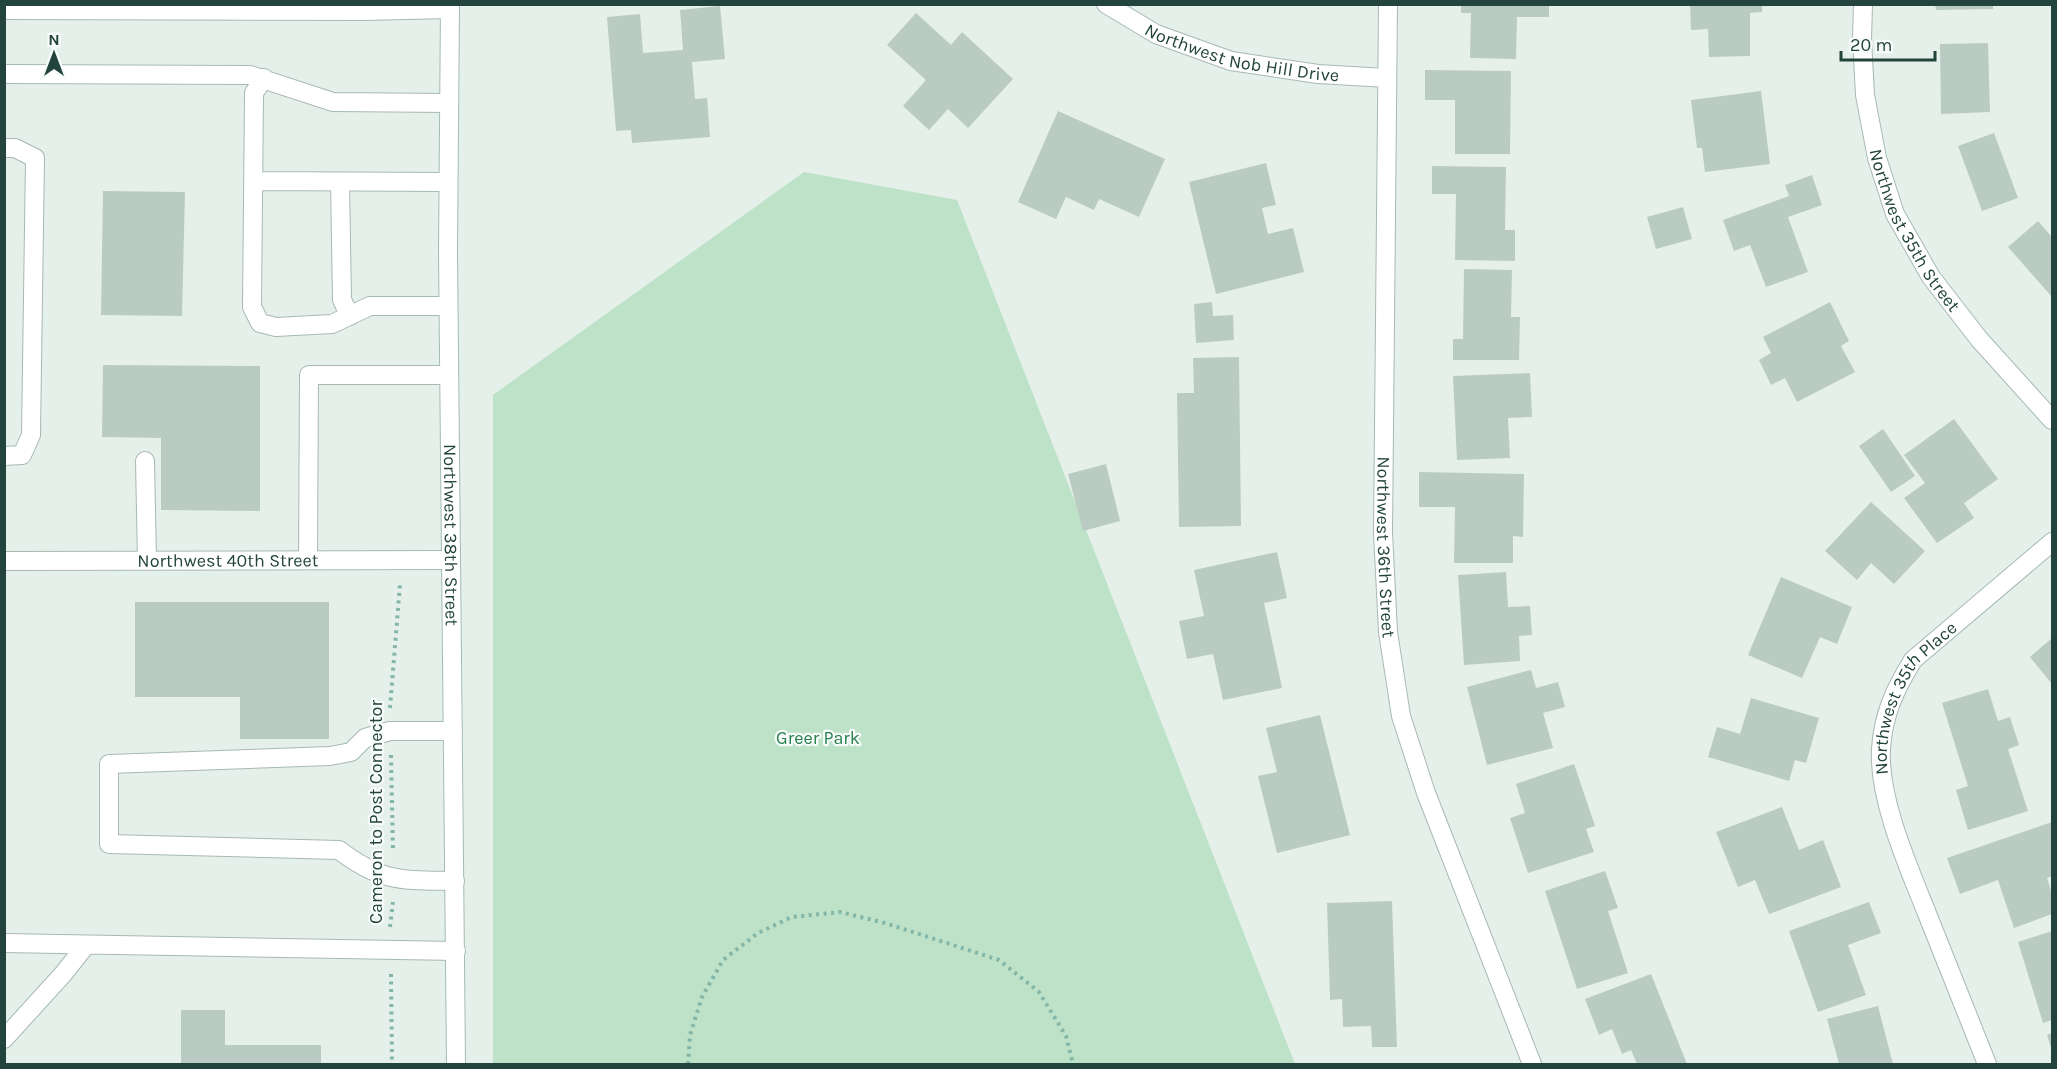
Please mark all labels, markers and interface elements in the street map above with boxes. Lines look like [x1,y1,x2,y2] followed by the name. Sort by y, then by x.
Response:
[1141,19,1340,86] street label: Northwest Nob Hill Drive
[24,24,84,84] north arrow
[1841,24,1936,62] scale bar
[48,30,60,49] text: N
[1850,34,1892,56] text: 20 m
[1865,147,1965,316] street label: Northwest 35th Street
[439,444,463,626] street label: Northwest 38th Street
[1372,456,1400,639] street label: Northwest 36th Street
[137,549,319,572] street label: Northwest 40th Street
[1870,617,1961,776] street label: Northwest 35th Place
[365,700,387,924] street label: Cameron to Post Connector
[776,727,860,749] park label: Greer Park

